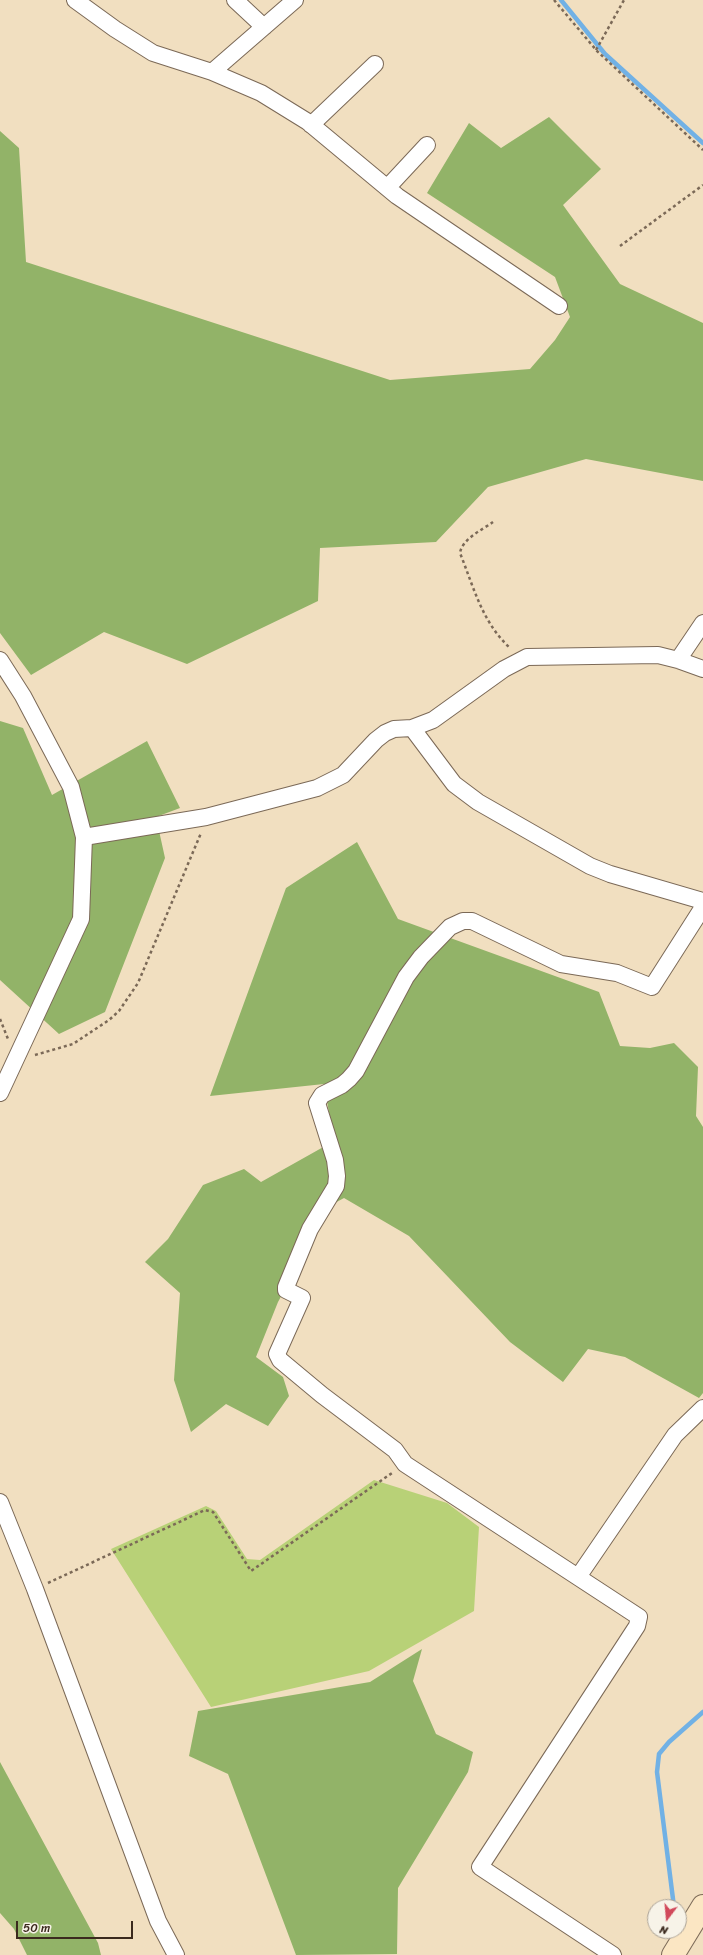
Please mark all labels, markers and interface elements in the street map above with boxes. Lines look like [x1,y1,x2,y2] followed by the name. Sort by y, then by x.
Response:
[647,1899,687,1939] north arrow
[18,1913,135,1939] scale bar
[23,1917,50,1939] text: 50 m
[658,1920,670,1940] text: N

